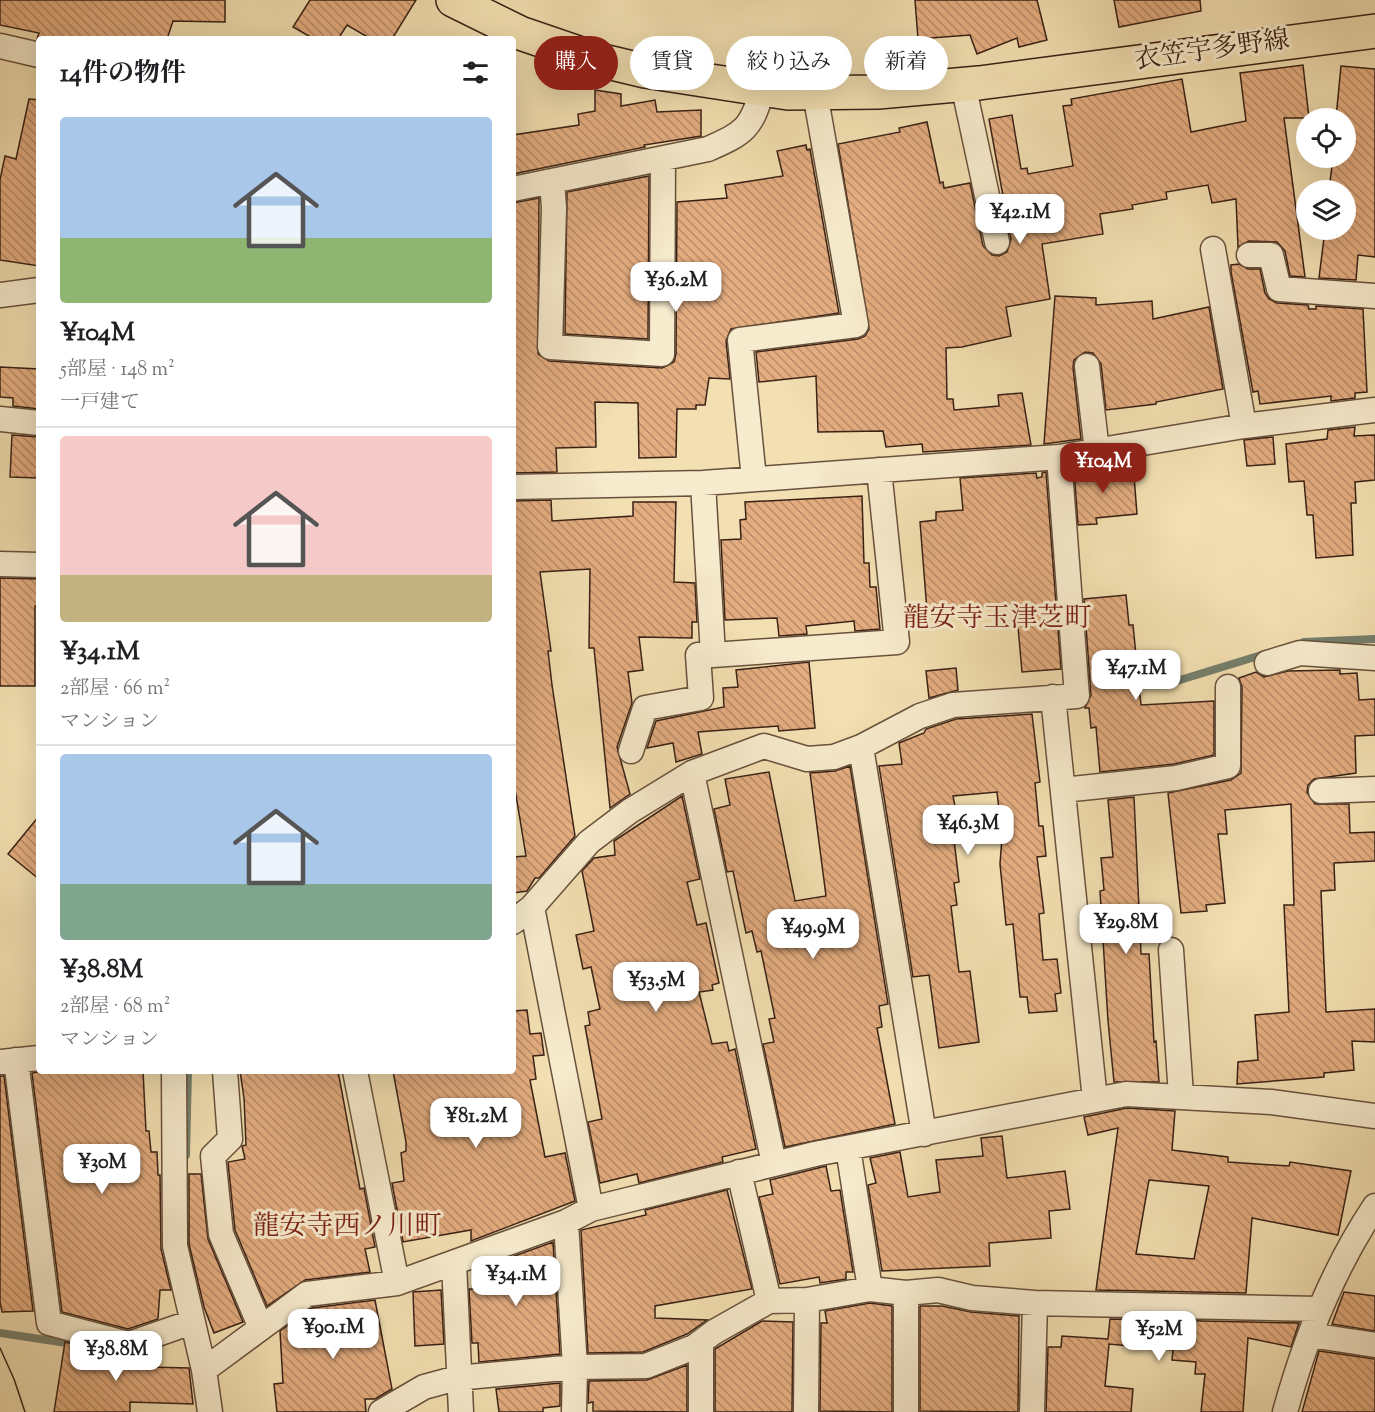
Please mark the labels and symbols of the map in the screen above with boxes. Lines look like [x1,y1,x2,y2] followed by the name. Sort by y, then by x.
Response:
[1132,22,1292,80] street label: 衣笠宇多野線
[971,194,1069,245] pin: ¥42.1M
[627,262,725,313] pin: ¥36.2M
[1061,443,1145,494] pin: ¥104M
[903,600,1092,639] district label: 龍安寺玉津芝町
[1087,650,1185,701] pin: ¥47.1M
[919,805,1017,856] pin: ¥46.3M
[1077,904,1175,955] pin: ¥29.8M
[764,909,862,960] pin: ¥49.9M
[607,962,705,1013] pin: ¥53.5M
[427,1098,525,1149] pin: ¥81.2M
[66,1144,138,1195] pin: ¥30M
[253,1208,442,1247] district label: 龍安寺西ノ川町
[467,1256,565,1307] pin: ¥34.1M
[284,1309,382,1360] pin: ¥90.1M
[1123,1311,1195,1362] pin: ¥52M
[67,1331,165,1382] pin: ¥38.8M

